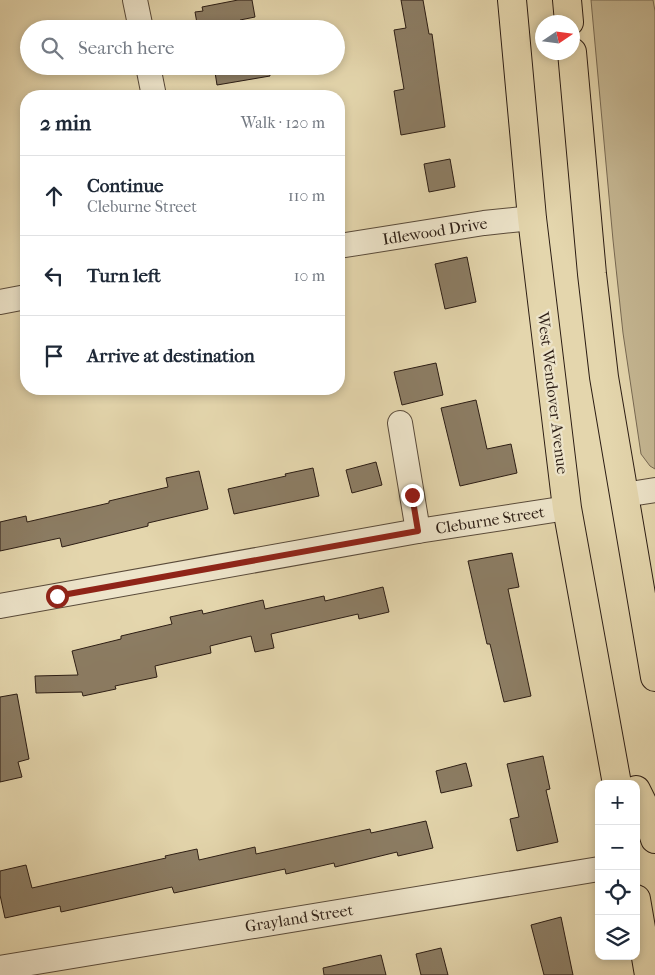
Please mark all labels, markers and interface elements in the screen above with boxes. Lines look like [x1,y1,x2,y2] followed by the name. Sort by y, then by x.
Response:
[535,15,580,60] north arrow
[20,20,345,75] search box
[38,34,66,62] icon: search
[78,37,174,59] text: Search here
[40,111,91,135] text: 2 min
[241,113,325,132] text: Walk · 120 m
[87,175,163,197] text: Continue
[40,182,68,210] icon: ahead
[288,186,325,205] text: 110 m
[87,197,197,216] text: Cleburne Street
[381,213,489,249] street label: Idlewood Drive
[40,262,68,290] icon: left
[87,265,161,287] text: Turn left
[294,266,325,285] text: 10 m
[533,310,572,475] street label: West Wendover Avenue
[40,342,68,370] icon: arrive
[87,345,255,367] text: Arrive at destination
[401,484,424,507] route end
[434,502,546,538] street label: Cleburne Street
[46,585,69,608] route start
[595,780,640,960] map controls
[595,780,640,825] button: +
[595,825,640,870] button: −
[595,870,640,915] button: locate
[244,900,355,936] street label: Grayland Street
[595,915,640,960] button: layers

